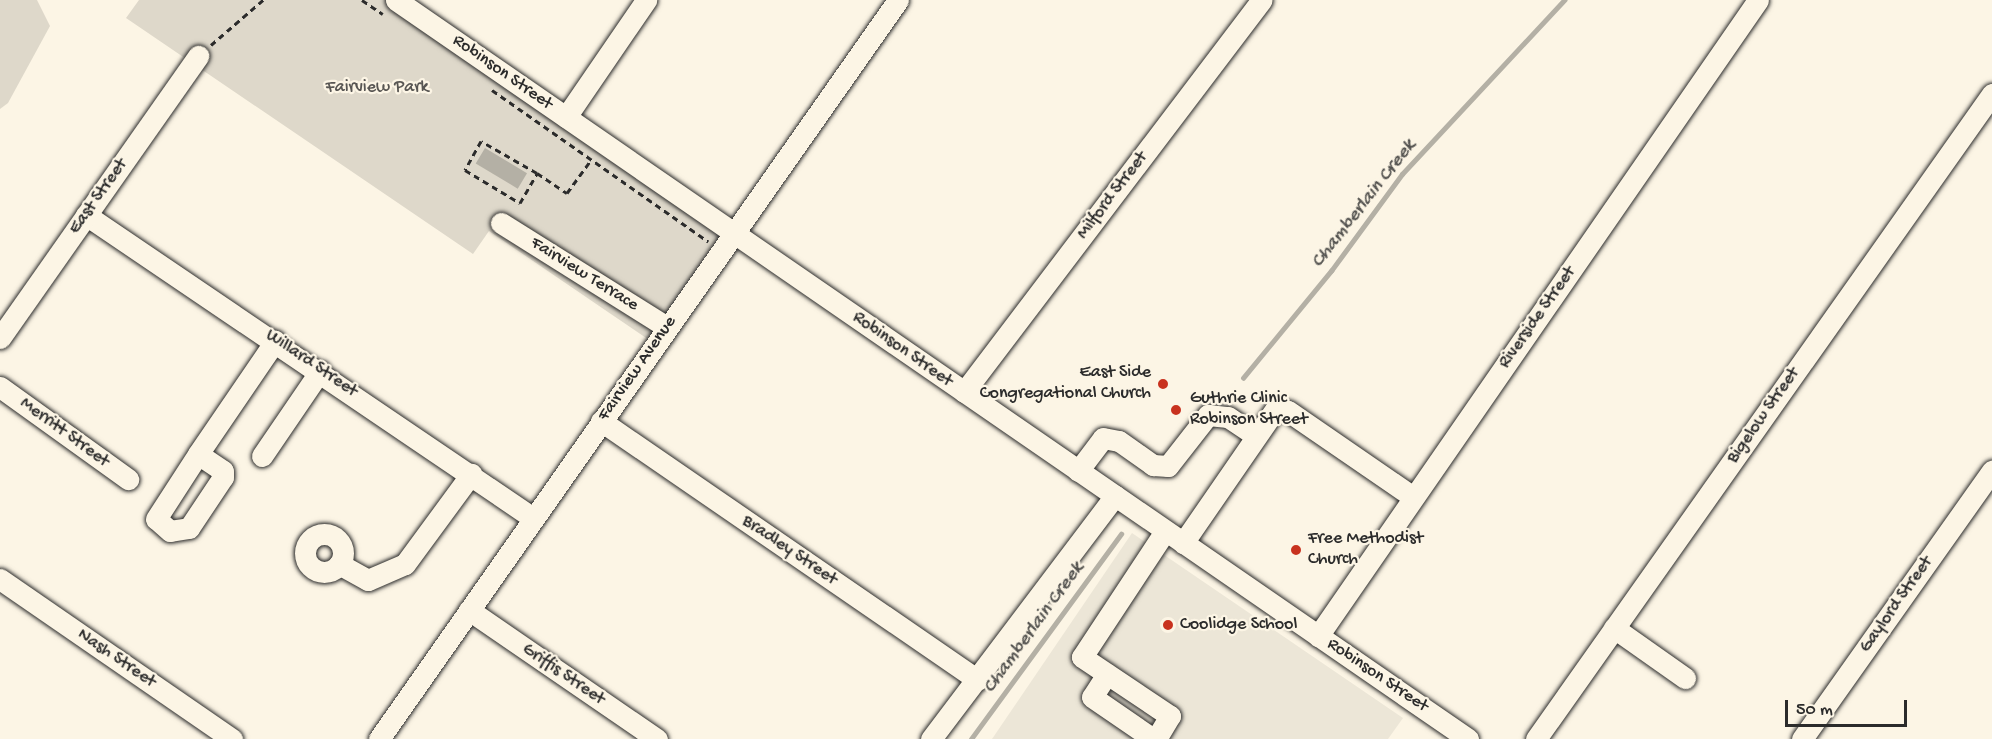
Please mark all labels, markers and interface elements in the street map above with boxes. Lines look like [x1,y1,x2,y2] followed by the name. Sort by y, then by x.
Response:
[448,30,556,116] street label: Robinson Street
[325,77,429,99] park label: Fairview Park
[1306,135,1422,273] water label: Chamberlain Creek
[1073,148,1153,244] street label: Milford Street
[65,155,133,239] street label: East Street
[526,233,642,317] street label: Fairview Terrace
[1495,263,1581,373] street label: Riverside Street
[848,307,956,393] street label: Robinson Street
[594,312,682,426] street label: Fairview Avenue
[261,325,361,403] street label: Willard Street
[980,363,1151,406] place label: East Side Congregational Church
[1723,364,1805,468] street label: Bigelow Street
[1156,377,1170,391] marker: East Side Congregational Church
[1190,389,1308,432] place label: Guthrie Clinic Robinson Street
[15,393,113,473] street label: Merritt Street
[1167,401,1185,419] marker: Guthrie Clinic Robinson Street
[737,511,841,591] street label: Bradley Street
[1308,529,1423,572] place label: Free Methodist Church
[1289,543,1303,557] marker: Free Methodist Church
[1856,553,1938,657] street label: Gaylord Street
[978,558,1090,698] water label: Chamberlain Creek
[1180,614,1297,636] place label: Coolidge School
[1161,618,1175,632] marker: Coolidge School
[73,625,159,693] street label: Nash Street
[1322,634,1432,718] street label: Robinson Street
[517,639,609,711] street label: Griffis Street
[1788,688,1910,726] scale bar
[1796,700,1833,721] text: 50 m

